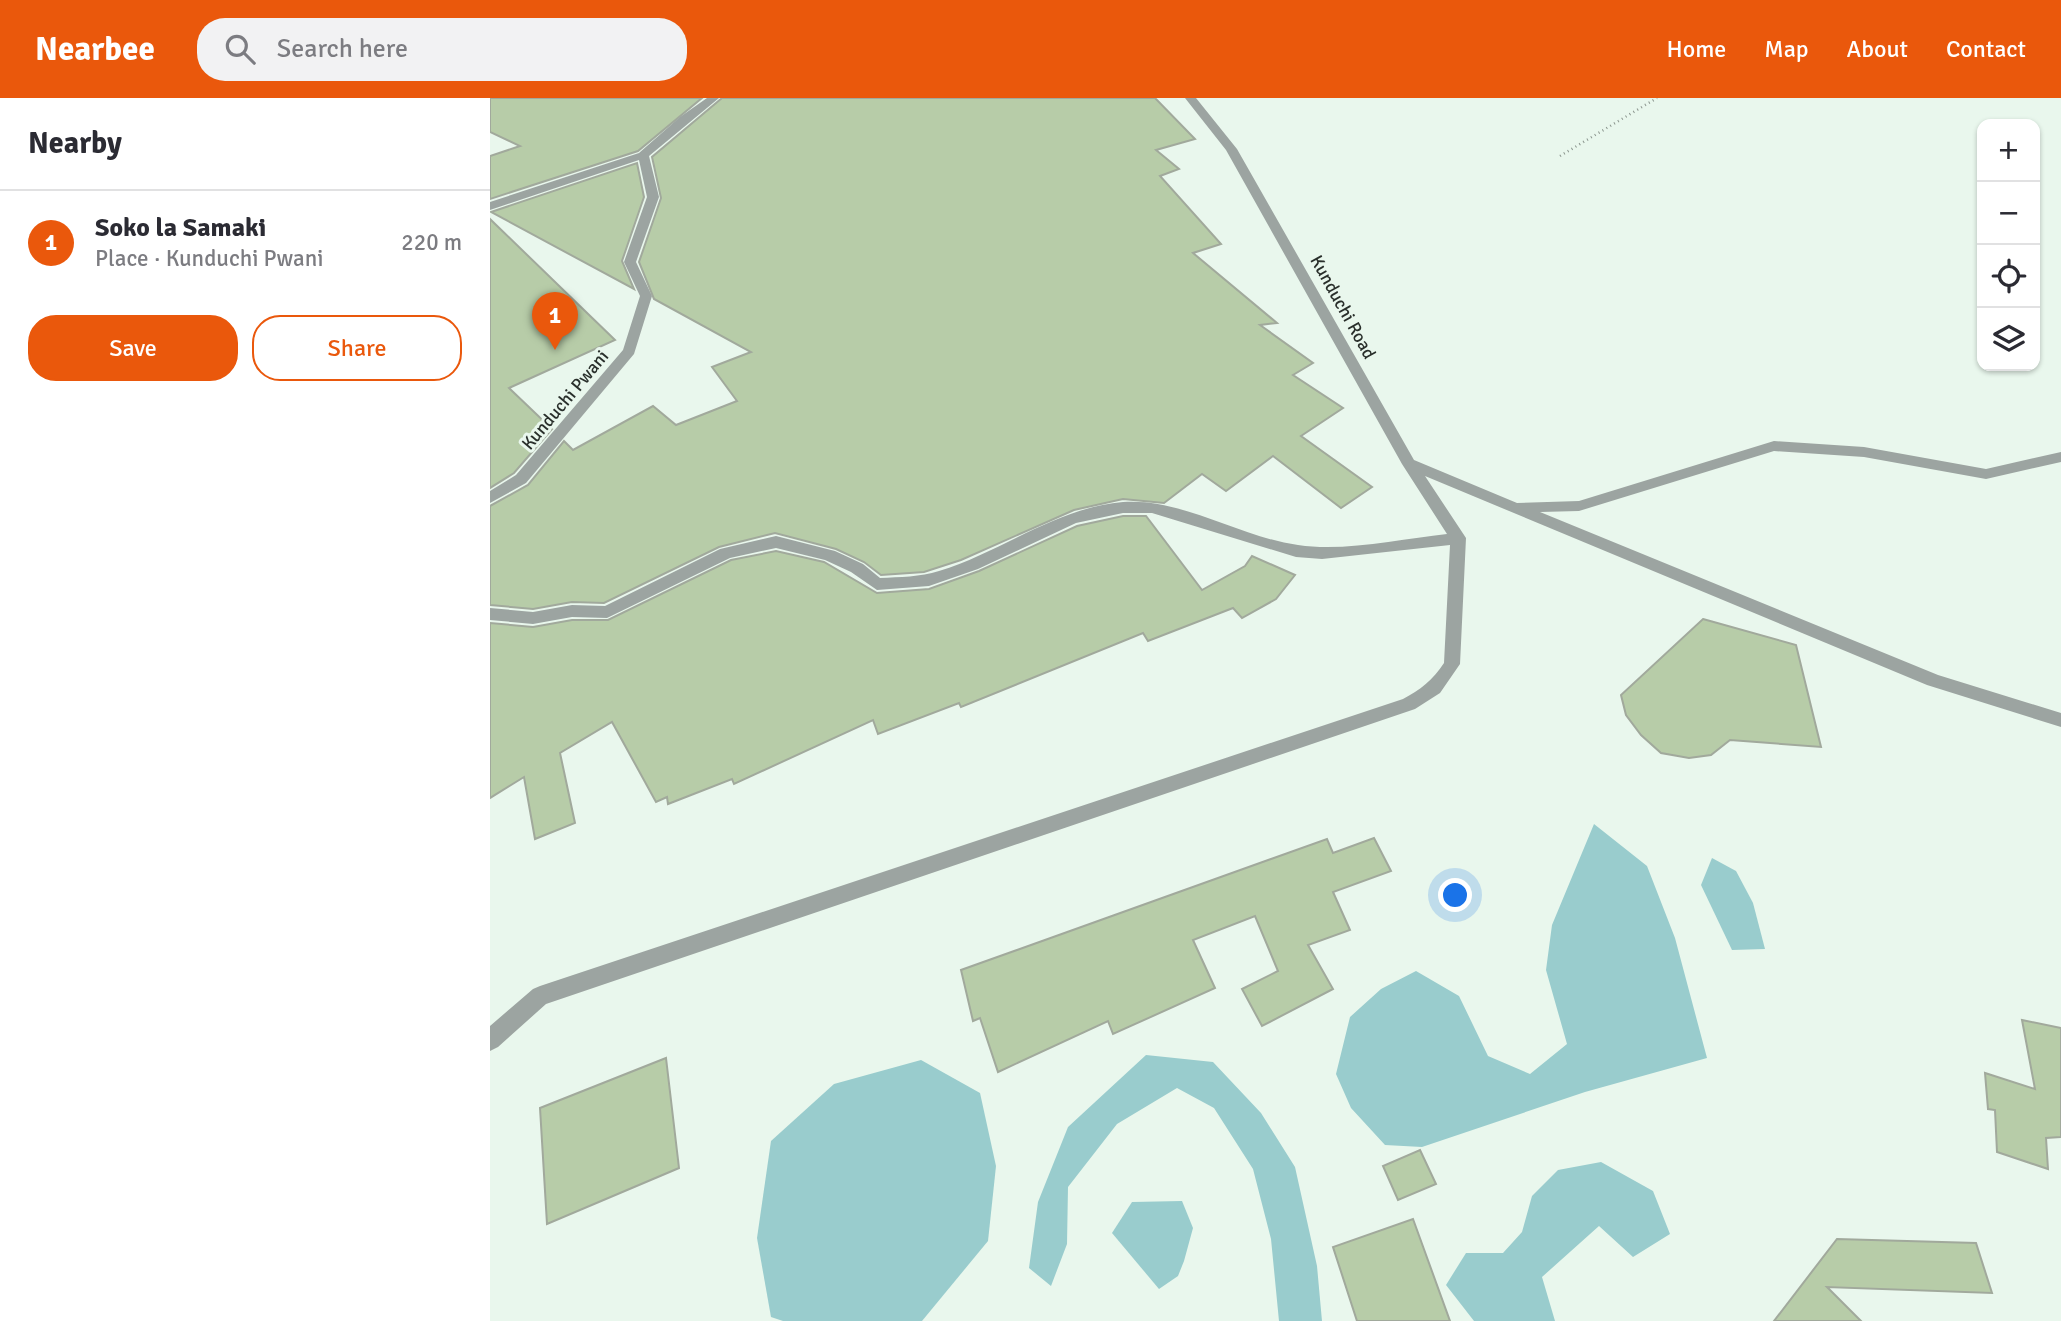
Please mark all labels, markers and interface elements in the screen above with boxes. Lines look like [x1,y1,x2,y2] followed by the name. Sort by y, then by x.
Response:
[197,18,687,81] search box
[35,29,155,70] text: Nearbee
[221,30,259,68] icon: search
[277,33,408,65] text: Search here
[1666,34,1726,64] text: Home
[1764,34,1809,64] text: Map
[1847,34,1908,64] text: About
[1946,34,2026,64] text: Contact
[1977,119,2040,371] map controls
[1977,119,2040,182] button: +
[28,125,122,162] text: Nearby
[1977,182,2040,245] button: −
[95,212,266,244] text: Soko la Samaki
[45,228,57,257] text: 1
[401,228,462,257] text: 220 m
[95,244,323,273] text: Place · Kunduchi Pwani
[1977,245,2040,308] button: locate
[1305,251,1381,363] street label: Kunduchi Road
[532,292,578,350] pin: 1
[1977,308,2040,371] button: layers
[28,315,238,381] button: Save
[252,315,462,381] button: Share
[517,346,613,454] street label: Kunduchi Pwani
[1438,878,1472,912] your location

